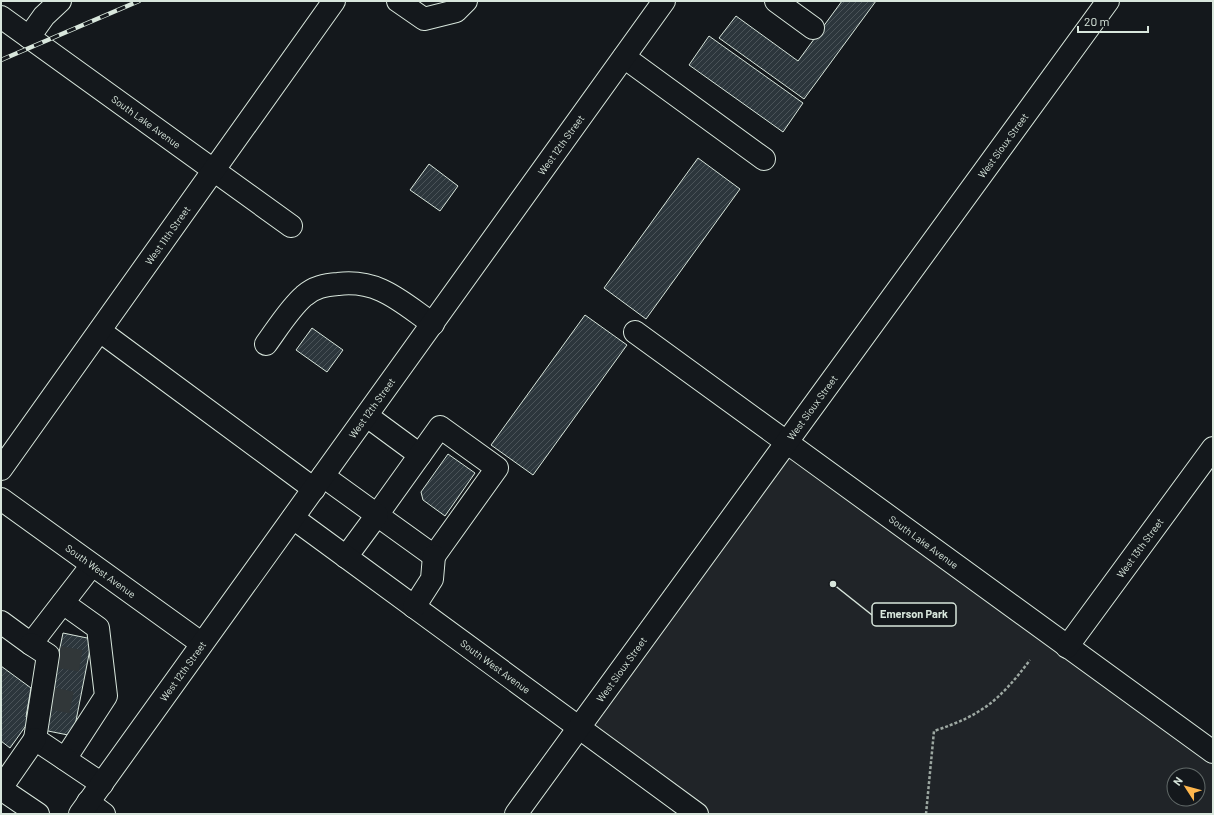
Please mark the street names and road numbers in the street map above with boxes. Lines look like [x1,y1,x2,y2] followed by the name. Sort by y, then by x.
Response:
[109,93,183,151] street label: South Lake Avenue
[975,110,1031,180] street label: West Sioux Street
[535,112,587,177] street label: West 12th Street
[142,203,193,267] street label: West 11th Street
[784,372,840,442] street label: West Sioux Street
[346,375,398,440] street label: West 12th Street
[887,513,961,571] street label: South Lake Avenue
[1114,515,1166,580] street label: West 13th Street
[63,542,138,600] street label: South West Avenue
[594,634,649,704] street label: West Sioux Street
[458,637,533,696] street label: South West Avenue
[157,638,209,703] street label: West 12th Street

